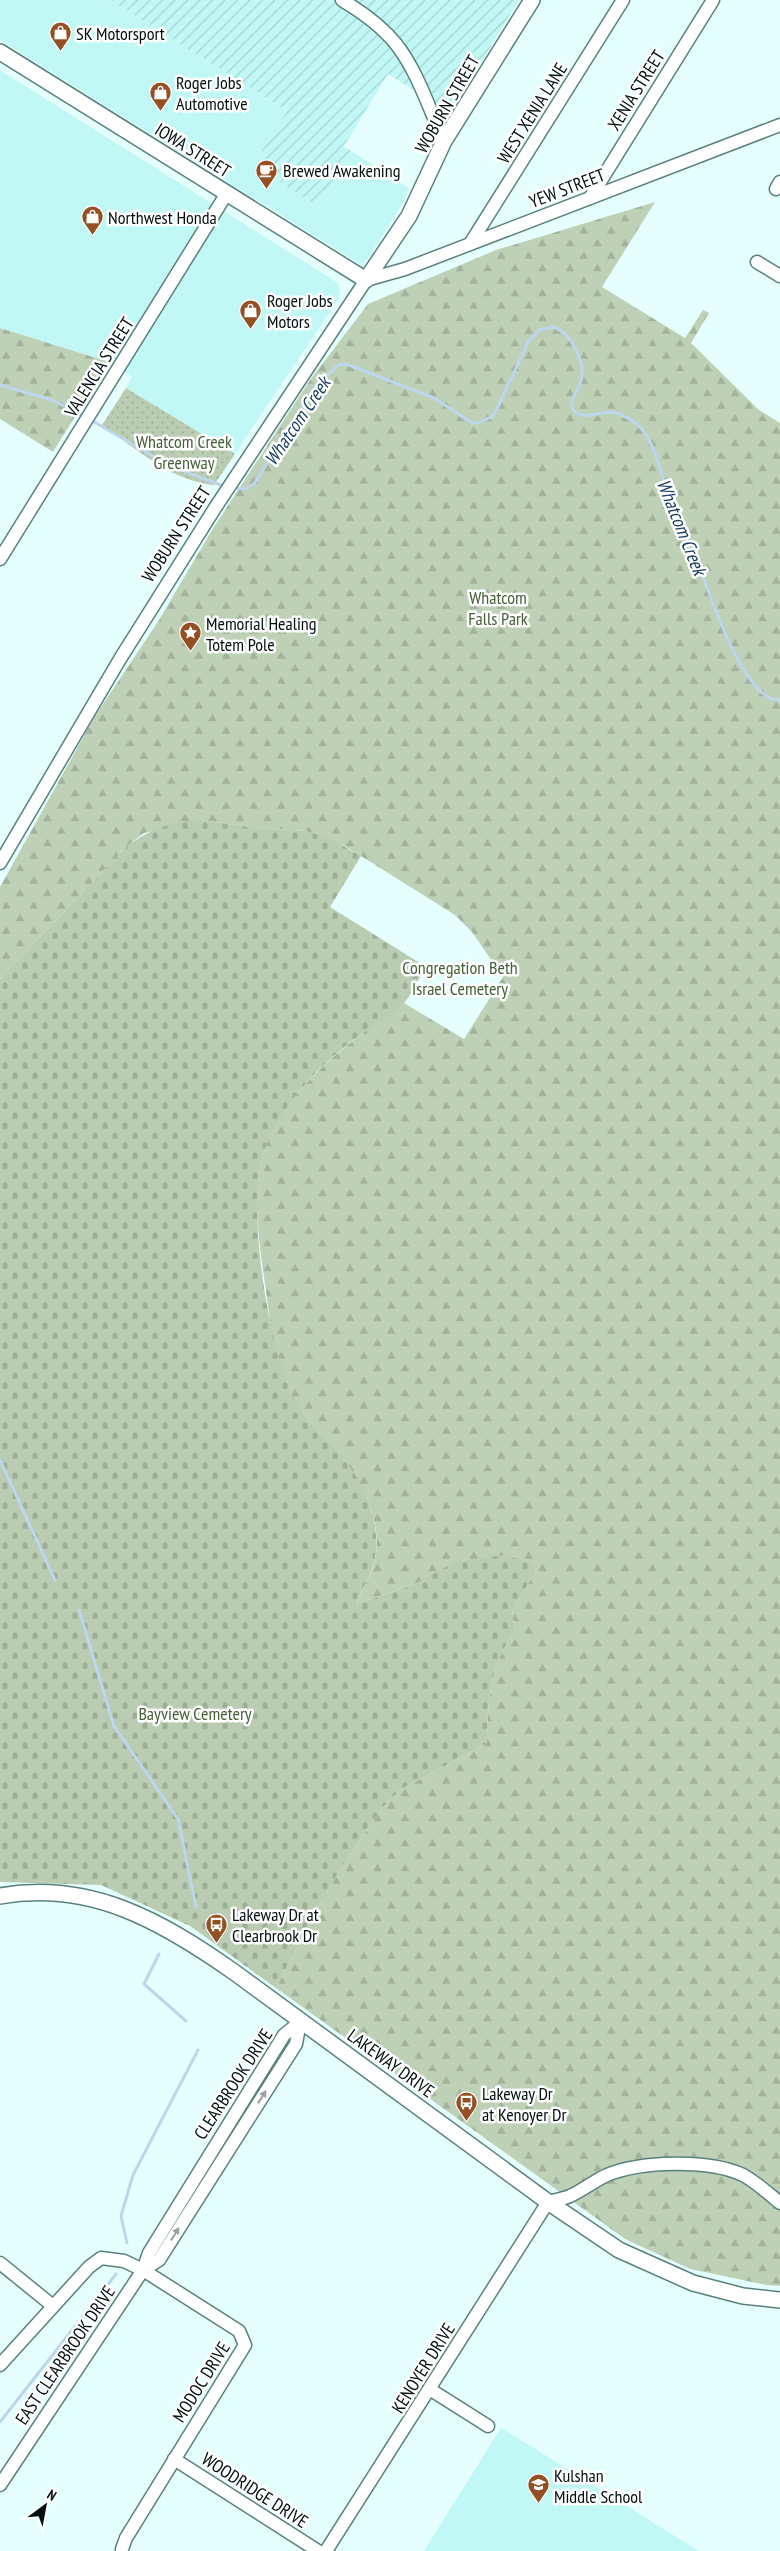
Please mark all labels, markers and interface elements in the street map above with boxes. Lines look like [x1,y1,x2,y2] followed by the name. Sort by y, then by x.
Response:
[48,21,72,52] shop icon: SK Motorsport
[76,22,165,45] place label: SK Motorsport
[602,46,670,134] street label: XENIA STREET
[410,51,484,157] street label: WOBURN STREET
[492,58,572,168] street label: WEST XENIA LANE
[176,71,248,115] place label: Roger Jobs Automotive
[148,80,172,111] shop icon: Roger Jobs Automotive
[151,118,235,182] street label: IOWA STREET
[255,158,279,189] cafe icon: Brewed Awakening
[283,159,400,182] place label: Brewed Awakening
[526,163,608,213] street label: YEW STREET
[80,205,104,236] shop icon: Northwest Honda
[108,206,217,229] place label: Northwest Honda
[267,289,333,333] place label: Roger Jobs Motors
[239,298,263,329] shop icon: Roger Jobs Motors
[59,313,139,422] street label: VALENCIA STREET
[259,370,337,470] water label: Whatcom Creek
[136,430,232,474] park label: Whatcom Creek Greenway
[652,475,713,581] water label: Whatcom Creek
[137,482,215,586] street label: WOBURN STREET
[468,586,528,630] park label: Whatcom Falls Park
[206,612,317,656] place label: Memorial Healing Totem Pole
[178,621,202,652] place icon: Memorial Healing Totem Pole
[402,956,518,1000] park label: Congregation Beth Israel Cemetery
[138,1702,252,1725] park label: Bayview Cemetery
[232,1903,319,1947] place label: Lakeway Dr at Clearbrook Dr
[204,1912,228,1943] bus stop icon: Lakeway Dr at Clearbrook Dr
[189,2024,277,2144] street label: CLEARBROOK DRIVE
[343,2024,439,2102] street label: LAKEWAY DRIVE
[482,2082,566,2126] place label: Lakeway Dr at Kenoyer Dr
[257,2090,267,2104] one-way arrow
[454,2091,478,2122] bus stop icon: Lakeway Dr at Kenoyer Dr
[170,2228,180,2241] one-way arrow
[10,2281,120,2429] street label: EAST CLEARBROOK DRIVE
[386,2319,460,2417] street label: KENOYER DRIVE
[167,2338,235,2426] street label: MODOC DRIVE
[198,2447,312,2533] street label: WOODRIDGE DRIVE
[554,2464,643,2508] place label: Kulshan Middle School
[526,2473,550,2504] school or university icon: Kulshan Middle School
[20,2481,70,2531] north arrow
[44,2485,60,2505] text: N

